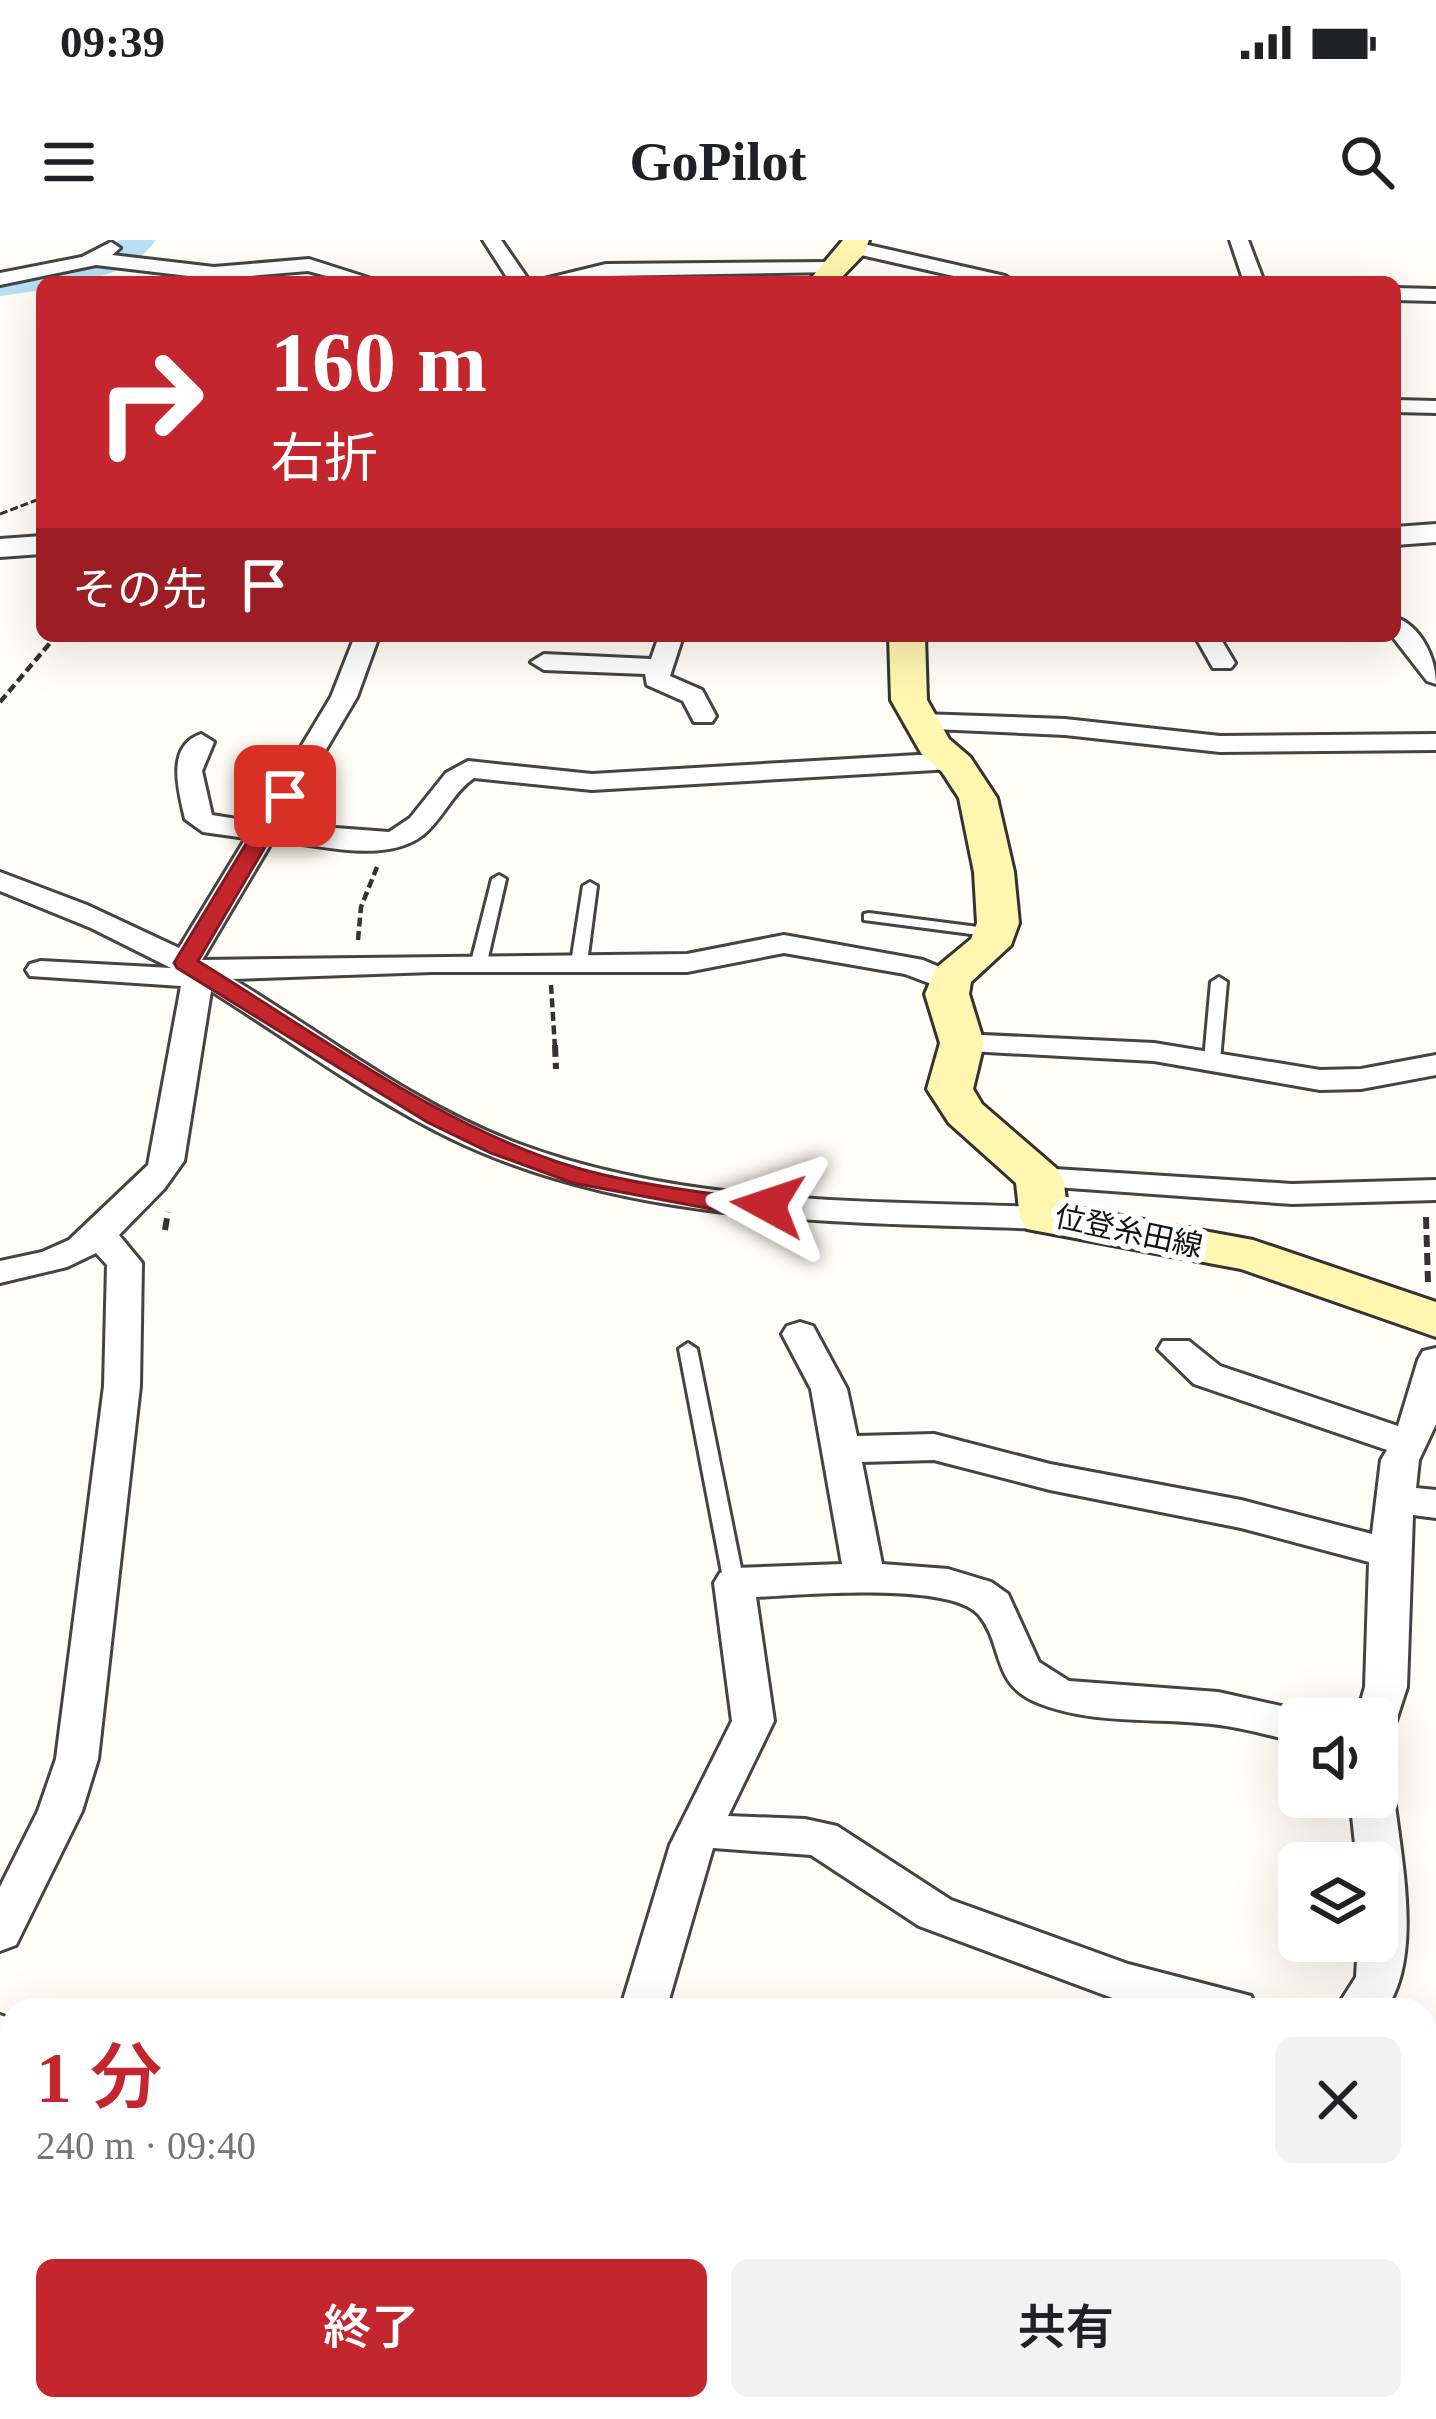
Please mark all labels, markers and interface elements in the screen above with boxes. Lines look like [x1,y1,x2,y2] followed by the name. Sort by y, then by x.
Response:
[60,17,165,67] text: 09:39
[36,129,102,195] icon: menu
[1334,129,1400,195] icon: search
[630,132,806,192] text: GoPilot
[270,316,487,409] text: 160 m
[72,324,228,480] icon: right
[270,429,378,489] text: 右折
[231,552,297,618] icon: arrive
[72,565,207,615] text: その先
[234,745,336,847] pin
[252,763,318,829] icon: arrive
[705,1142,831,1268] position arrow
[1052,1199,1206,1263] street label: 位登糸田線
[1278,1698,1398,1962] map controls
[1278,1698,1398,1818] button: sound
[1278,1842,1398,1962] button: layers
[1275,2037,1401,2163] button: close
[36,2038,162,2118] text: 1 分
[36,2124,256,2167] text: 240 m · 09:40
[36,2259,707,2397] button: 終了
[731,2259,1401,2397] button: 共有

